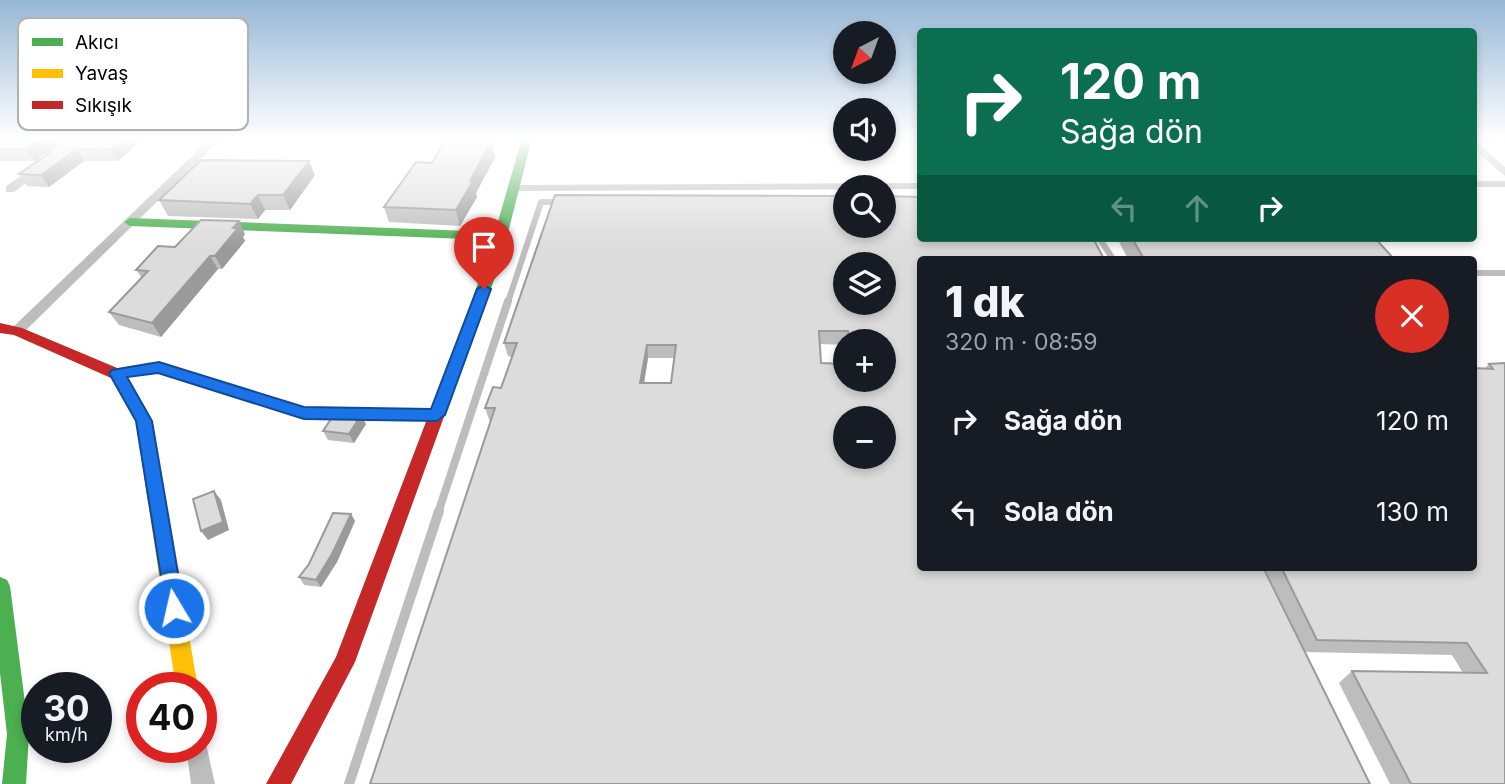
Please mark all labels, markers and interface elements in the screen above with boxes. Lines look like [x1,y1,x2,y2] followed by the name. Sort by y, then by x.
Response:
[18,18,248,130] legend
[833,21,896,84] north arrow
[833,21,896,469] map controls
[75,31,119,54] text: Akıcı
[1060,52,1201,111] text: 120 m
[945,56,1036,147] icon: right
[75,62,128,85] text: Yavaş
[75,94,132,117] text: Sıkışık
[833,98,896,161] button: sound
[1060,112,1203,151] text: Sağa dön
[833,175,896,238] button: search
[1105,189,1143,227] icon: left
[1178,189,1216,227] icon: ahead
[1251,189,1289,227] icon: right
[454,217,514,289] pin
[465,228,503,266] icon: arrive
[833,252,896,315] button: layers
[945,276,1024,327] text: 1 dk
[1375,279,1449,353] button: close
[945,328,1098,356] text: 320 m · 08:59
[833,329,896,392] button: +
[945,402,983,440] icon: right
[1004,405,1122,436] text: Sağa dön
[1376,405,1449,436] text: 120 m
[833,406,896,469] button: −
[945,493,983,531] icon: left
[1004,496,1114,527] text: Sola dön
[1376,496,1449,527] text: 130 m
[137,571,211,645] position arrow
[126,672,217,763] speed limit sign: 40
[43,687,90,729] text: 30
[45,724,88,745] text: km/h

